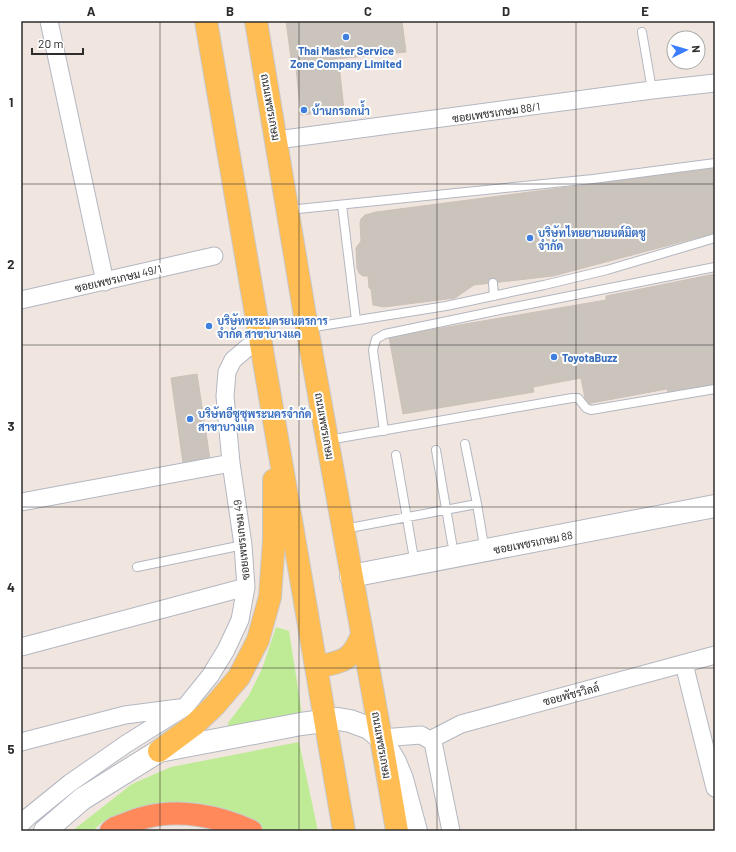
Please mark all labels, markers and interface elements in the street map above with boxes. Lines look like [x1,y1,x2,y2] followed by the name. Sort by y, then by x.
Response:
[87,3,96,19] text: A
[226,3,234,19] text: B
[364,3,372,19] text: C
[502,3,510,19] text: D
[641,3,649,19] text: E
[32,30,83,56] scale bar
[666,30,706,70] north arrow
[341,32,351,42] marker: Thai Master Service Zone Company Limited
[38,36,64,50] text: 20 m
[290,44,402,70] place label: Thai Master Service Zone Company Limited
[690,45,703,53] text: N
[259,73,283,141] street label: ถนนเพชรเกษม
[9,94,13,110] text: 1
[451,99,541,125] street label: ซอยเพชรเกษม 88/1
[312,100,370,117] place label: บ้านกรอกน้ำ
[299,105,309,115] marker: บ้านกรอกน้ำ
[538,225,646,252] place label: บริษัทไทยยานยนต์มิตซู จำกัด
[525,233,535,243] marker: บริษัทไทยยานยนต์มิตซู จำกัด
[7,256,15,272] text: 2
[73,262,163,294] street label: ซอยเพชรเกษม 49/1
[217,313,328,340] place label: บริษัทพระนครยนตรการ จำกัด สาขาบางแค
[204,321,214,331] marker: บริษัทพระนครยนตรการ จำกัด สาขาบางแค
[562,351,617,364] place label: ToyotaBuzz
[549,352,559,362] marker: ToyotaBuzz
[313,392,337,460] street label: ถนนเพชรเกษม
[198,406,312,433] place label: บริษัทอีซูซุพระนครจำกัด สาขาบางแค
[185,414,195,424] marker: บริษัทอีซูซุพระนครจำกัด สาขาบางแค
[7,418,15,434] text: 3
[230,499,252,581] street label: ซอยเพชรเกษม 49
[492,528,574,556] street label: ซอยเพชรเกษม 88
[7,579,15,595] text: 4
[541,679,601,708] street label: ซอยพัชรวิลล์
[370,711,394,779] street label: ถนนเพชรเกษม
[7,741,15,757] text: 5

